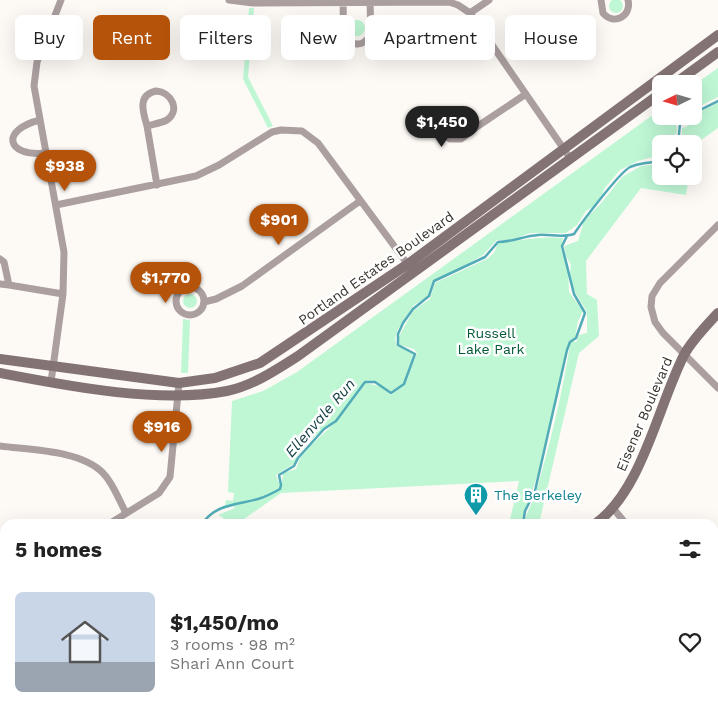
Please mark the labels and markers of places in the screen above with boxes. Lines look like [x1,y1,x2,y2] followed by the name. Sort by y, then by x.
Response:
[401,106,483,148] pin: $1,450
[35,150,95,192] pin: $938
[249,204,309,246] pin: $901
[125,262,207,304] pin: $1,770
[132,410,192,453] pin: $916
[463,482,489,516] building icon: The Berkeley
[494,487,582,503] place label: The Berkeley

